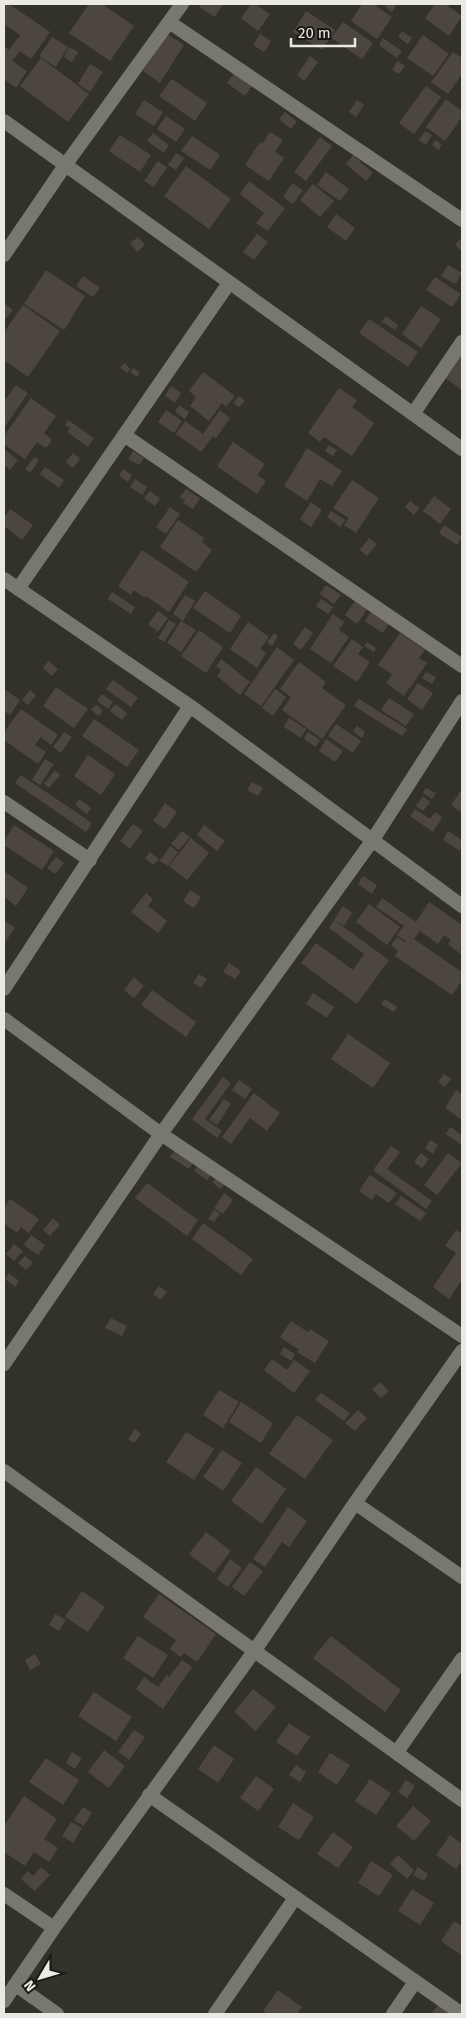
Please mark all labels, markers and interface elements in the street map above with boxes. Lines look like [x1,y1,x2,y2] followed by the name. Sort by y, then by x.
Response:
[291,15,355,47] scale bar
[298,24,331,42] text: 20 m
[15,1953,65,2003] north arrow
[21,1977,40,1995] text: N

